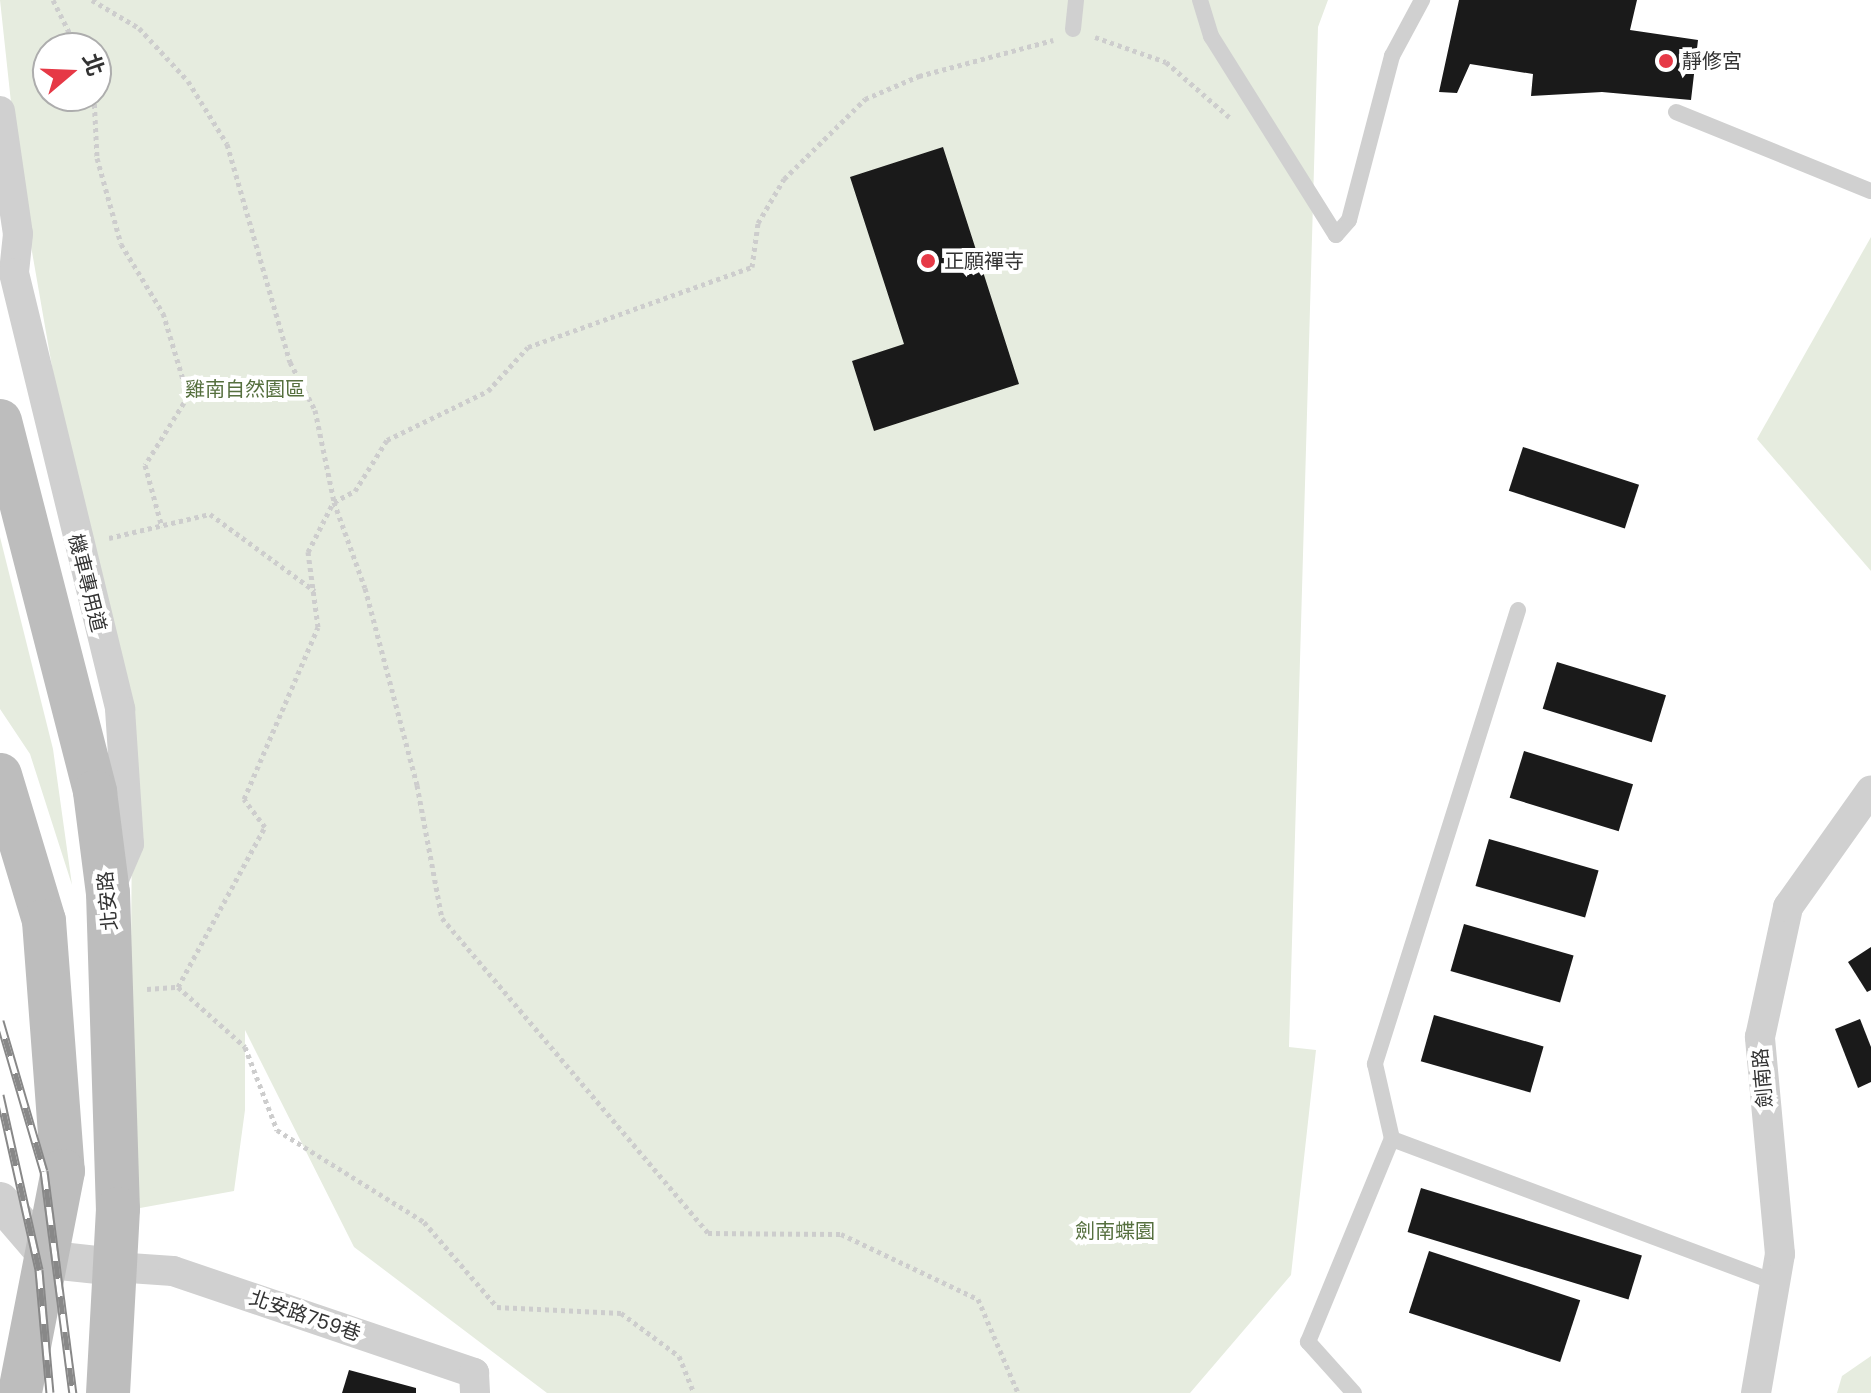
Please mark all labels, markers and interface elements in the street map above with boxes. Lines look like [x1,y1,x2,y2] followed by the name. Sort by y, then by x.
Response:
[32,32,112,112] north arrow
[75,49,112,80] text: 北
[1682,49,1742,73] place label: 靜修宮
[1657,52,1675,70] marker: 靜修宮
[944,249,1024,273] place label: 正願禪寺
[919,252,937,270] marker: 正願禪寺
[185,377,305,401] park label: 雞南自然園區
[63,532,111,634] street label: 機車專用道
[93,870,123,932] street label: 北安路
[1748,1047,1778,1109] street label: 劍南路
[1075,1219,1155,1243] park label: 劍南蝶園
[246,1286,364,1346] street label: 北安路759巷

